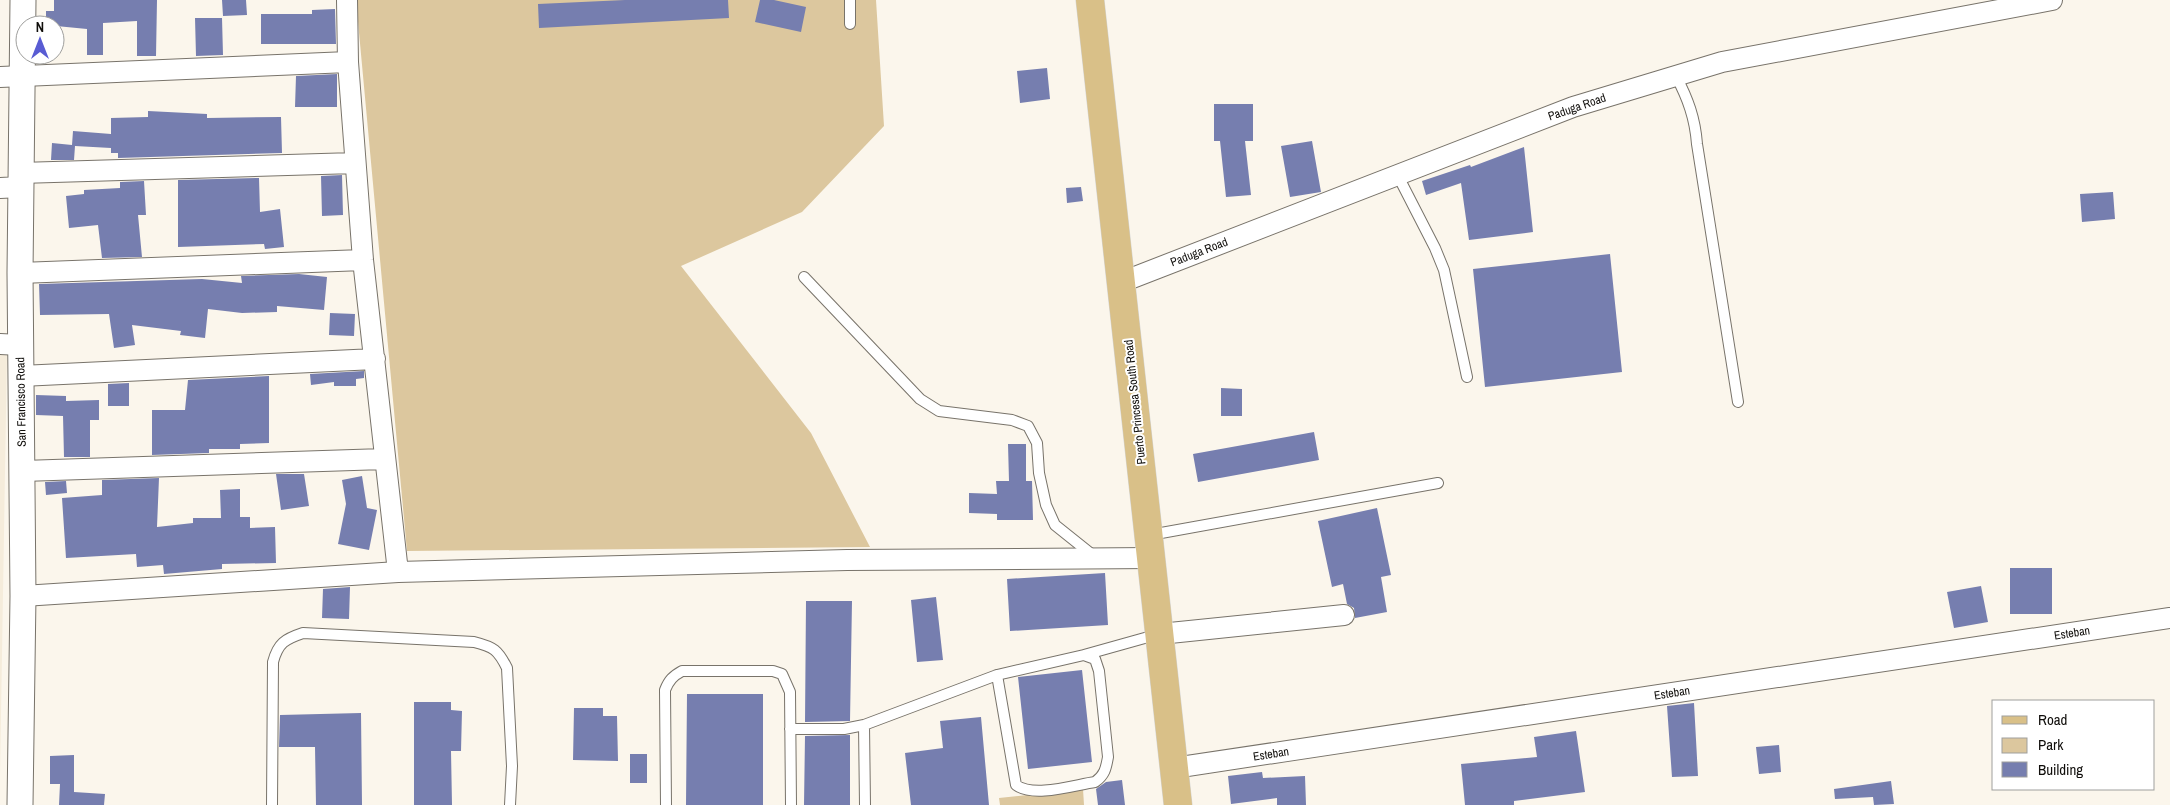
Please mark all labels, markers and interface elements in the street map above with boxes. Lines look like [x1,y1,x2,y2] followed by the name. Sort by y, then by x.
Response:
[15,15,65,65] north arrow
[36,18,44,36] text: N
[1546,90,1608,124] street label: Paduga Road
[1168,234,1230,270] street label: Paduga Road
[1120,339,1150,465] street label: Puerto Princesa South Road
[12,357,30,447] street label: San Francisco Road
[2053,622,2091,644] street label: Esteban
[1653,682,1691,704] street label: Esteban
[1992,700,2155,790] legend
[2038,709,2067,730] text: Road
[2038,734,2064,755] text: Park
[1252,743,1290,765] street label: Esteban
[2038,759,2083,780] text: Building

